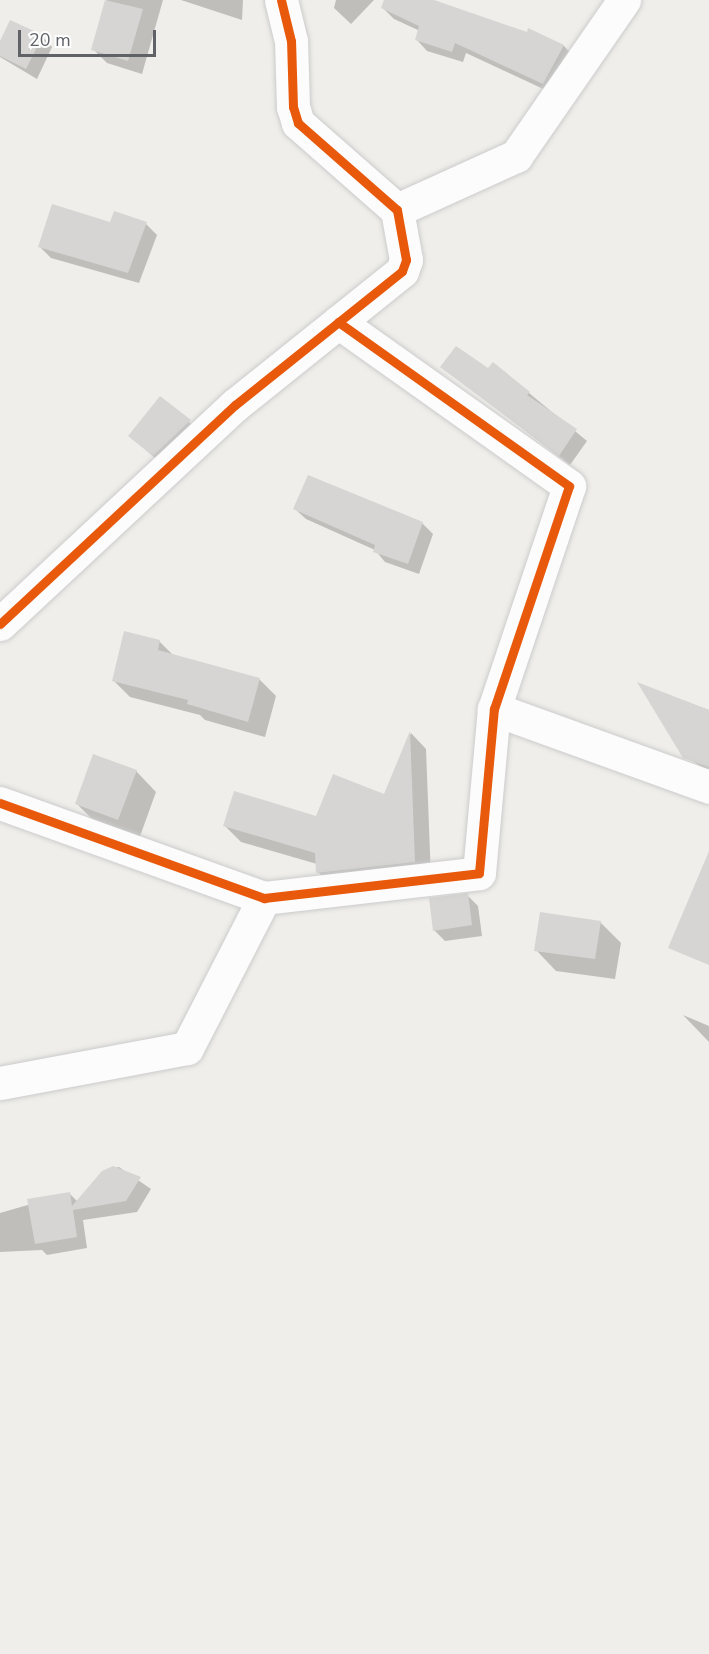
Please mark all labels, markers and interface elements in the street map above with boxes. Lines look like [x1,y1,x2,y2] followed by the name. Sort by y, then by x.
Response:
[21,18,159,56] scale bar
[29,28,71,52] text: 20 m

